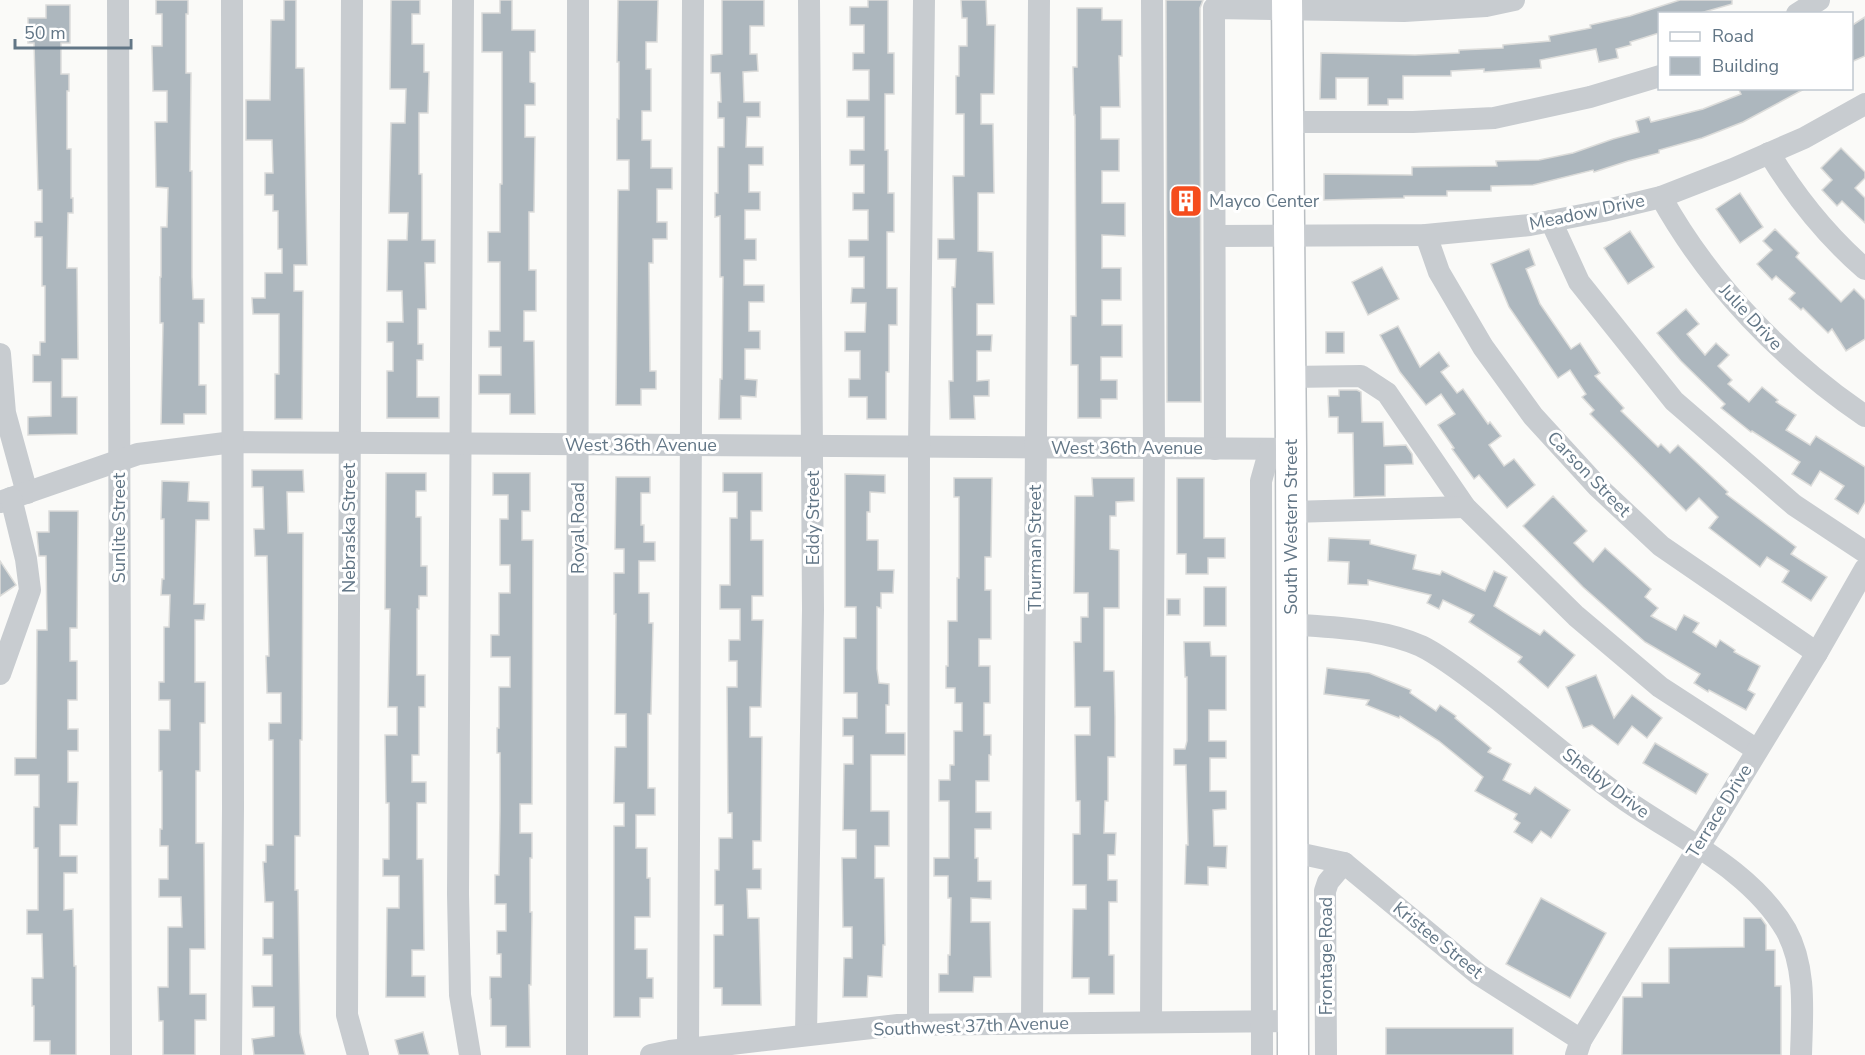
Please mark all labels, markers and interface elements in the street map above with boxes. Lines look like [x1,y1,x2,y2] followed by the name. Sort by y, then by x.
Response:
[15,12,130,50] scale bar
[1658,12,1853,90] legend
[24,21,66,45] text: 50 m
[1712,24,1754,48] text: Road
[1712,54,1779,78] text: Building
[1168,183,1204,219] building icon: Mayco Center
[1527,188,1647,236] street label: Meadow Drive
[1209,189,1320,213] place label: Mayco Center
[1713,278,1788,355] street label: Julie Drive
[1542,426,1636,523] street label: Carson Street
[565,433,717,457] street label: West 36th Avenue
[1051,436,1203,460] street label: West 36th Avenue
[1279,439,1303,615] street label: South Western Street
[337,462,361,593] street label: Nebraska Street
[801,470,825,565] street label: Eddy Street
[107,472,131,583] street label: Sunlite Street
[566,482,590,574] street label: Royal Road
[1023,484,1047,611] street label: Thurman Street
[1558,742,1654,824] street label: Shelby Drive
[1681,760,1757,862] street label: Terrace Drive
[1388,896,1489,984] street label: Kristee Street
[1314,897,1338,1015] street label: Frontage Road
[873,1011,1069,1041] street label: Southwest 37th Avenue

